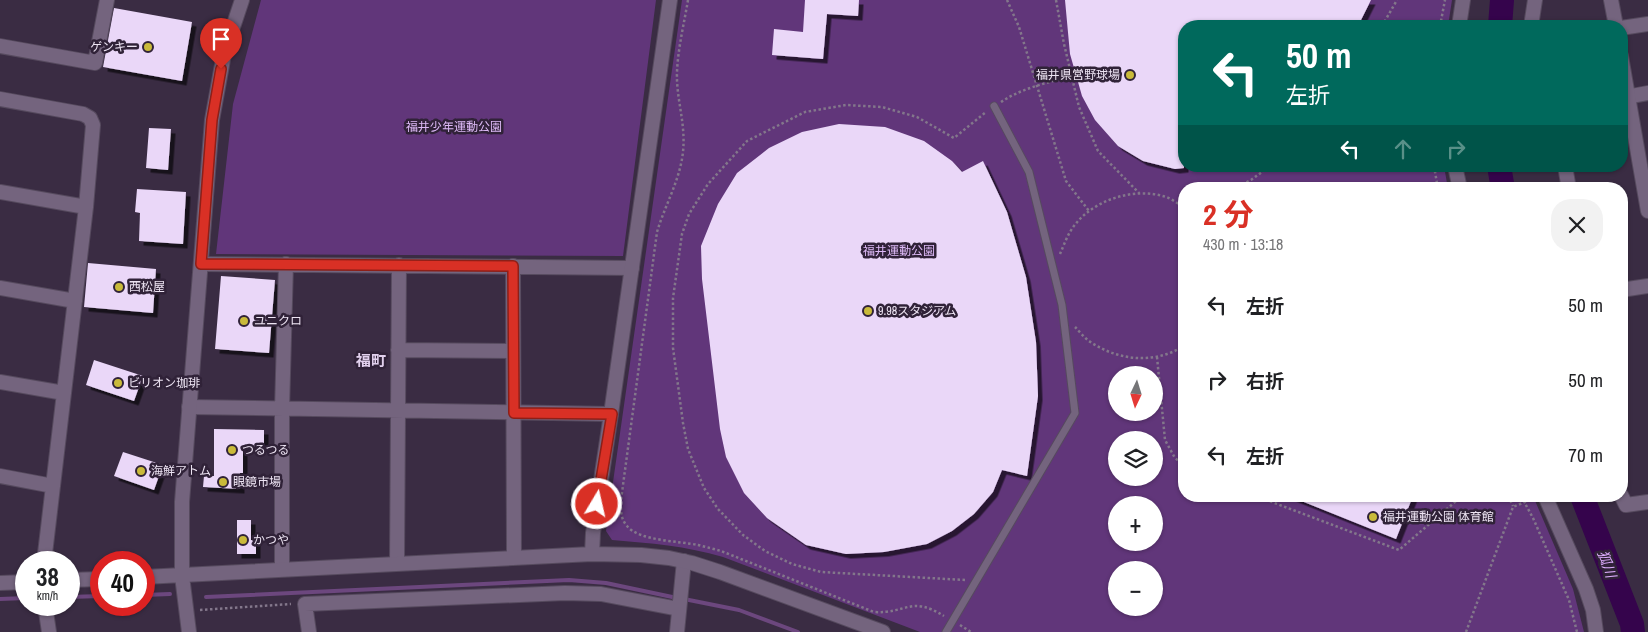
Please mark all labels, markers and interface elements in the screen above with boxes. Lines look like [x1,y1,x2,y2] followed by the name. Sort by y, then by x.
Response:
[200,18,242,69] pin
[207,25,235,53] icon: arrive
[1286,32,1351,79] text: 50 m
[90,39,138,55] place label: ゲンキー
[1203,40,1268,105] icon: left
[142,41,154,53] marker: ゲンキー
[1036,67,1120,83] place label: 福井県営野球場
[1124,69,1136,81] marker: 福井県営野球場
[1286,80,1330,110] text: 左折
[406,119,502,135] park label: 福井少年運動公園
[1336,135,1364,163] icon: left
[1389,135,1417,163] icon: ahead
[1442,135,1470,163] icon: right
[1203,194,1254,234] text: 2 分
[1551,199,1603,251] button: close
[1203,233,1283,255] text: 430 m · 13:18
[863,243,935,259] park label: 福井運動公園
[129,279,165,295] place label: 西松屋
[113,281,125,293] marker: 西松屋
[1203,291,1231,319] icon: left
[1568,292,1603,318] text: 50 m
[1246,293,1284,319] text: 左折
[878,303,956,319] place label: 9.98スタジアム
[862,305,874,317] marker: 9.98スタジアム
[254,313,302,329] place label: ユニクロ
[238,315,250,327] marker: ユニクロ
[355,350,386,371] district label: 福町
[1108,366,1162,421] north arrow
[1108,366,1163,616] map controls
[1203,366,1231,394] icon: right
[1568,367,1603,393] text: 50 m
[1246,368,1284,394] text: 右折
[128,375,200,391] place label: ビリオン珈琲
[112,377,124,389] marker: ビリオン珈琲
[1108,431,1163,486] button: layers
[1203,441,1231,469] icon: left
[242,442,290,458] place label: つるつる
[1568,442,1603,468] text: 70 m
[1246,443,1284,469] text: 左折
[226,444,238,456] marker: つるつる
[151,463,211,479] place label: 海鮮アトム
[135,465,147,477] marker: 海鮮アトム
[233,474,281,490] place label: 眼鏡市場
[217,476,229,488] marker: 眼鏡市場
[570,477,622,529] position arrow
[1108,496,1163,551] button: +
[1383,509,1494,525] place label: 福井運動公園 体育館
[1367,511,1379,523] marker: 福井運動公園 体育館
[253,532,289,548] place label: かつや
[237,534,249,546] marker: かつや
[1594,548,1621,582] water label: 狐川
[90,551,155,616] speed limit sign: 40
[36,560,59,594] text: 38
[1108,561,1163,616] button: −
[37,588,58,604] text: km/h

